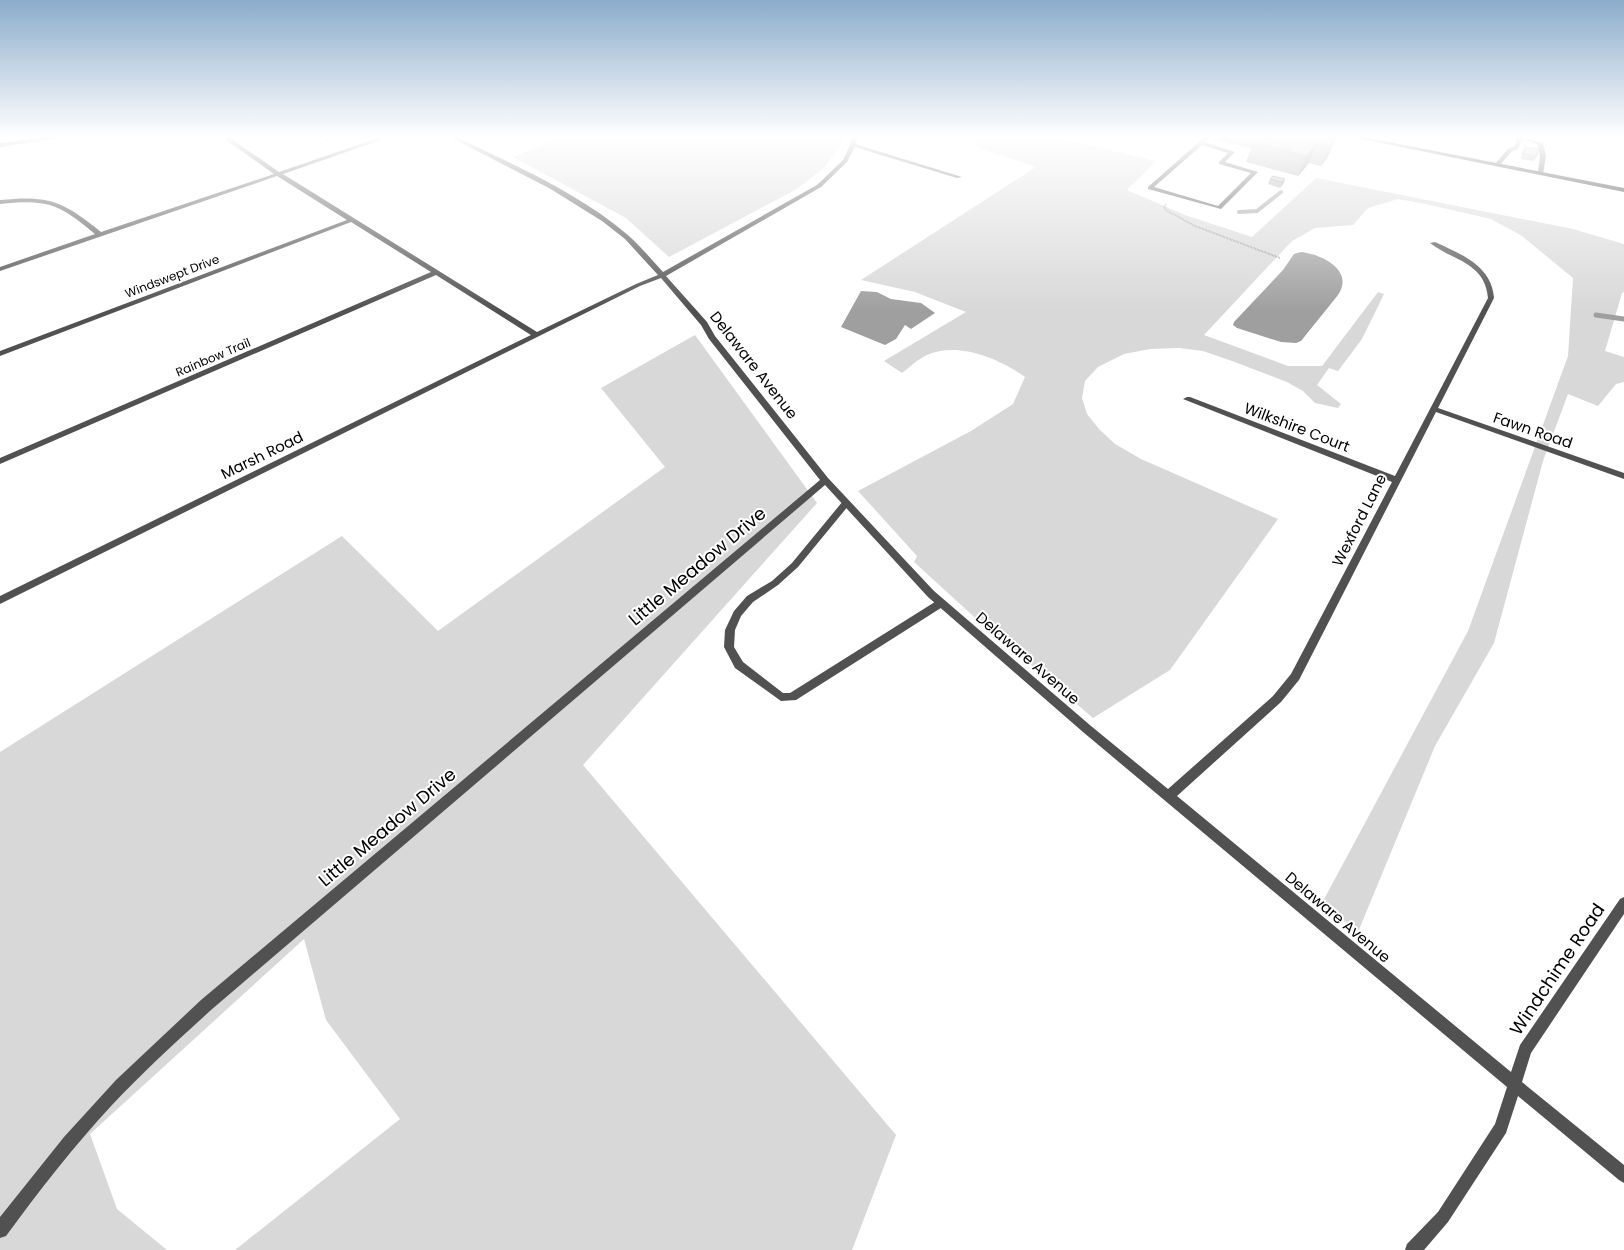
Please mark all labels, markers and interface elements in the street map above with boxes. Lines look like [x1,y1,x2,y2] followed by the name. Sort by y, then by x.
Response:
[122,250,222,302] street label: Windswept Drive
[705,307,803,423] street label: Delaware Avenue
[173,334,253,380] street label: Rainbow Trail
[1241,397,1353,457] street label: Wilkshire Court
[1491,407,1575,453] street label: Fawn Road
[217,426,307,484] street label: Marsh Road
[1327,470,1391,570] street label: Wexford Lane
[623,501,771,631] street label: Little Meadow Drive
[972,607,1084,709] street label: Delaware Avenue
[313,762,461,892] street label: Little Meadow Drive
[1281,867,1395,967] street label: Delaware Avenue
[1504,898,1610,1040] street label: Windchime Road

